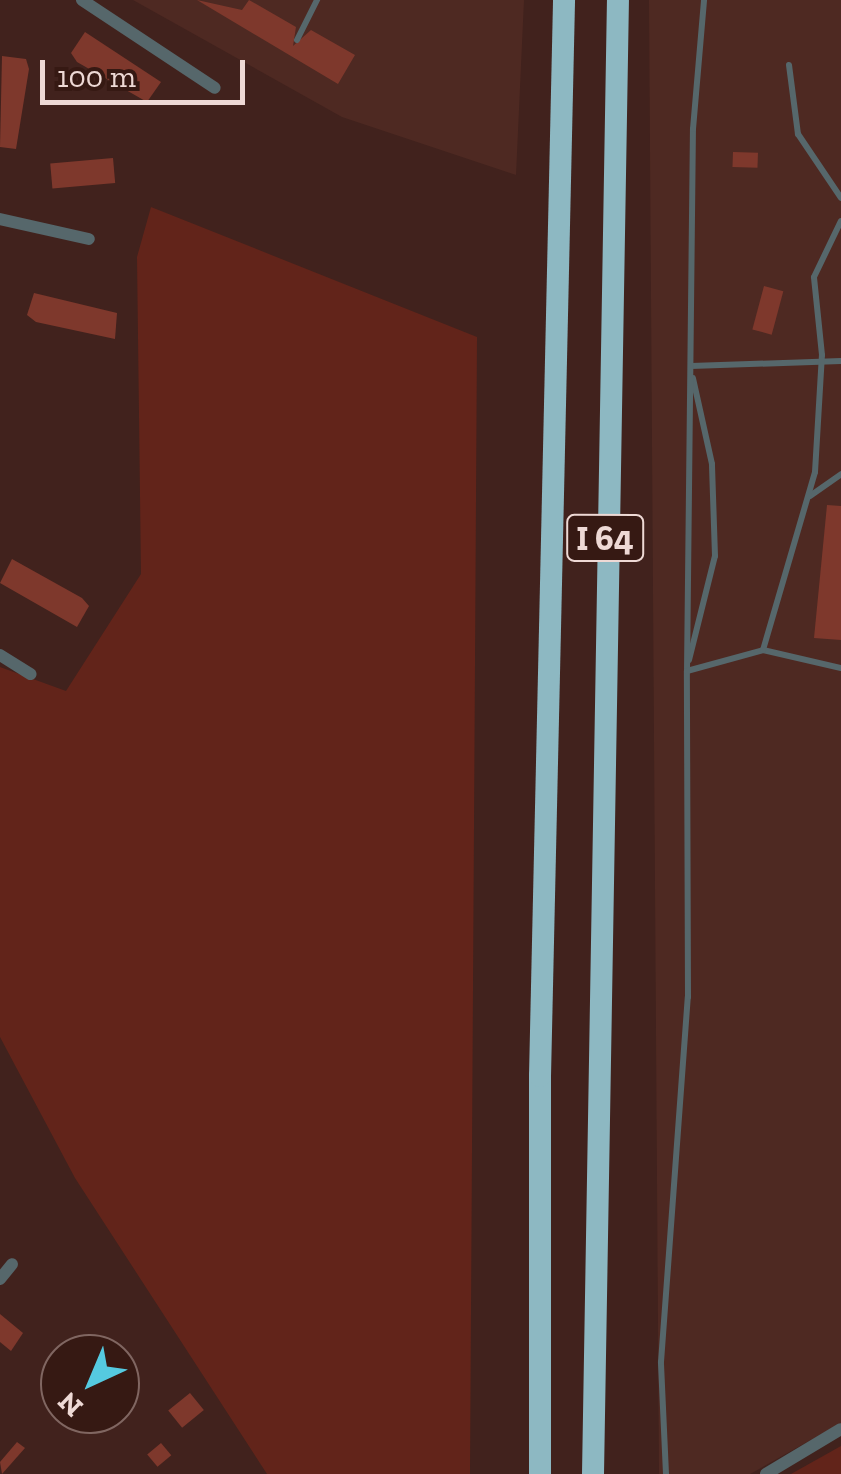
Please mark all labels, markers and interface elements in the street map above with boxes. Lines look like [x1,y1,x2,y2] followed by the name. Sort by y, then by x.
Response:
[45,40,250,102] scale bar
[57,59,136,95] text: 100 m
[565,508,645,568] road number: I 64
[40,1334,140,1434] north arrow
[51,1385,89,1424] text: N

